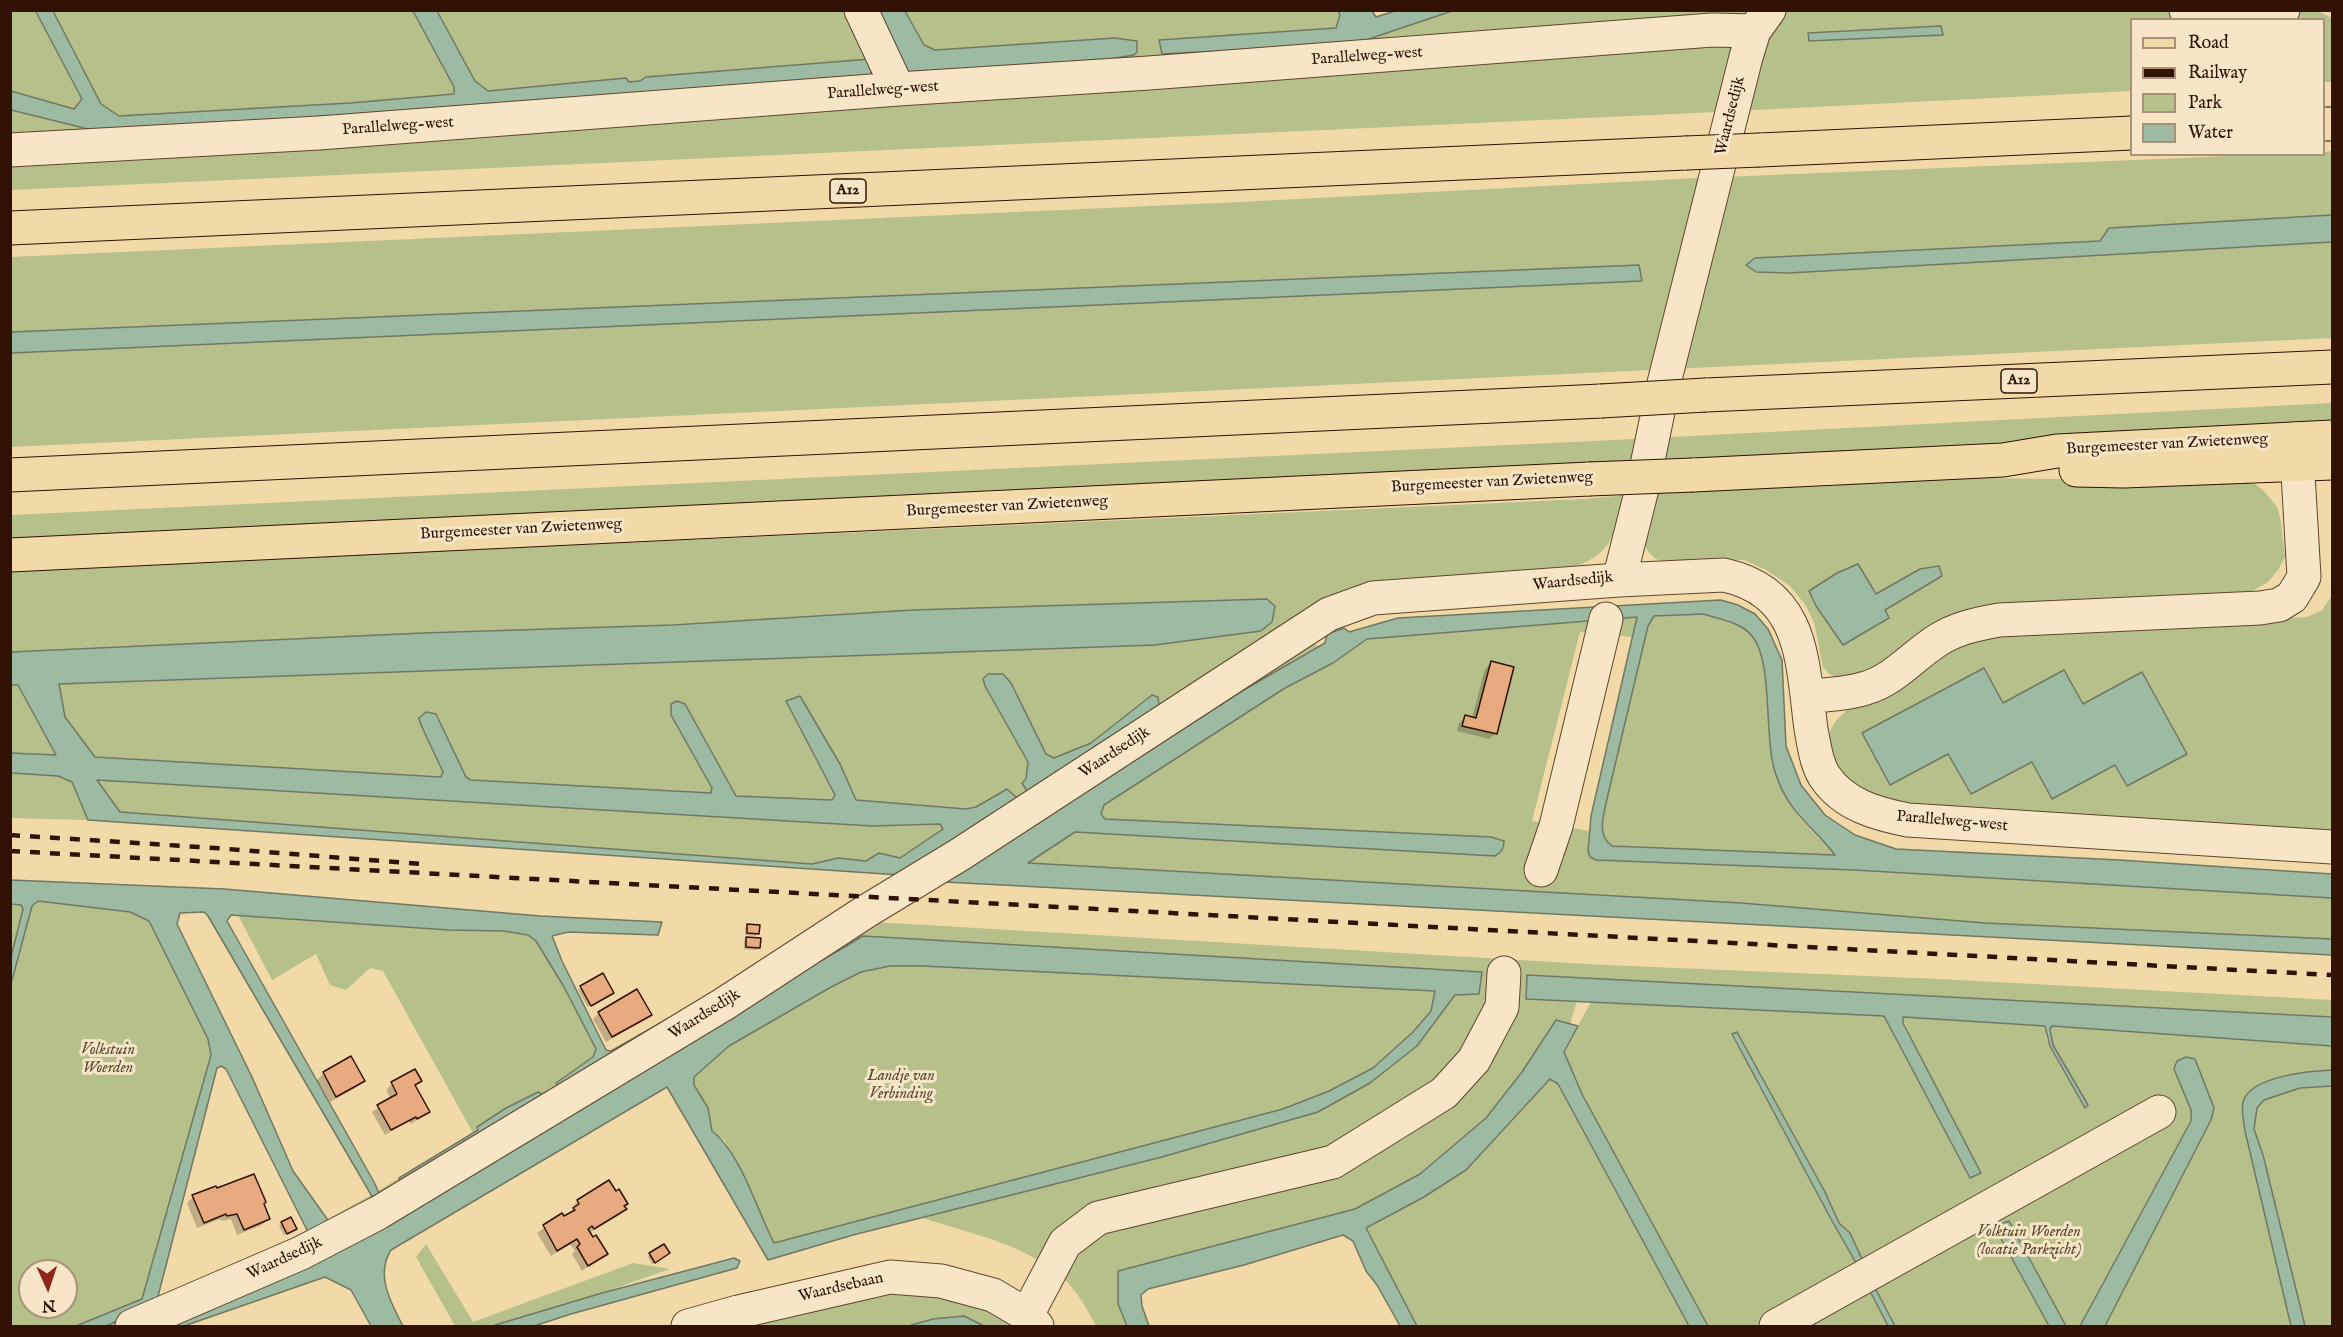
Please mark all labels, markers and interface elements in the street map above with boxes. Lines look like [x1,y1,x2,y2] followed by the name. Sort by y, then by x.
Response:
[2130,18,2325,156] legend
[2188,32,2229,55] text: Road
[1311,44,1423,70] street label: Parallelweg-west
[2188,62,2247,85] text: Railway
[1712,75,1750,157] street label: Waardsedijk
[827,78,939,104] street label: Parallelweg-west
[2188,92,2222,115] text: Park
[342,114,454,140] street label: Parallelweg-west
[2188,122,2233,145] text: Water
[830,179,866,203] road number: A12
[2001,369,2037,393] road number: A12
[2066,430,2268,460] street label: Burgemeester van Zwietenweg
[1391,468,1593,498] street label: Burgemeester van Zwietenweg
[906,492,1108,522] street label: Burgemeester van Zwietenweg
[420,515,622,545] street label: Burgemeester van Zwietenweg
[1532,568,1614,596] street label: Waardsedijk
[1076,723,1154,783] street label: Waardsedijk
[1895,808,2009,836] street label: Parallelweg-west
[666,986,744,1044] street label: Waardsedijk
[81,1041,135,1079] park label: Volkstuin Woerden
[867,1067,935,1105] park label: Landje van Verbinding
[1977,1223,2081,1261] park label: Volktuin Woerden (locatie Parkzicht)
[244,1233,326,1285] street label: Waardsedijk
[18,1259,78,1319] north arrow
[797,1269,885,1307] street label: Waardsebaan
[41,1295,56,1315] text: N

